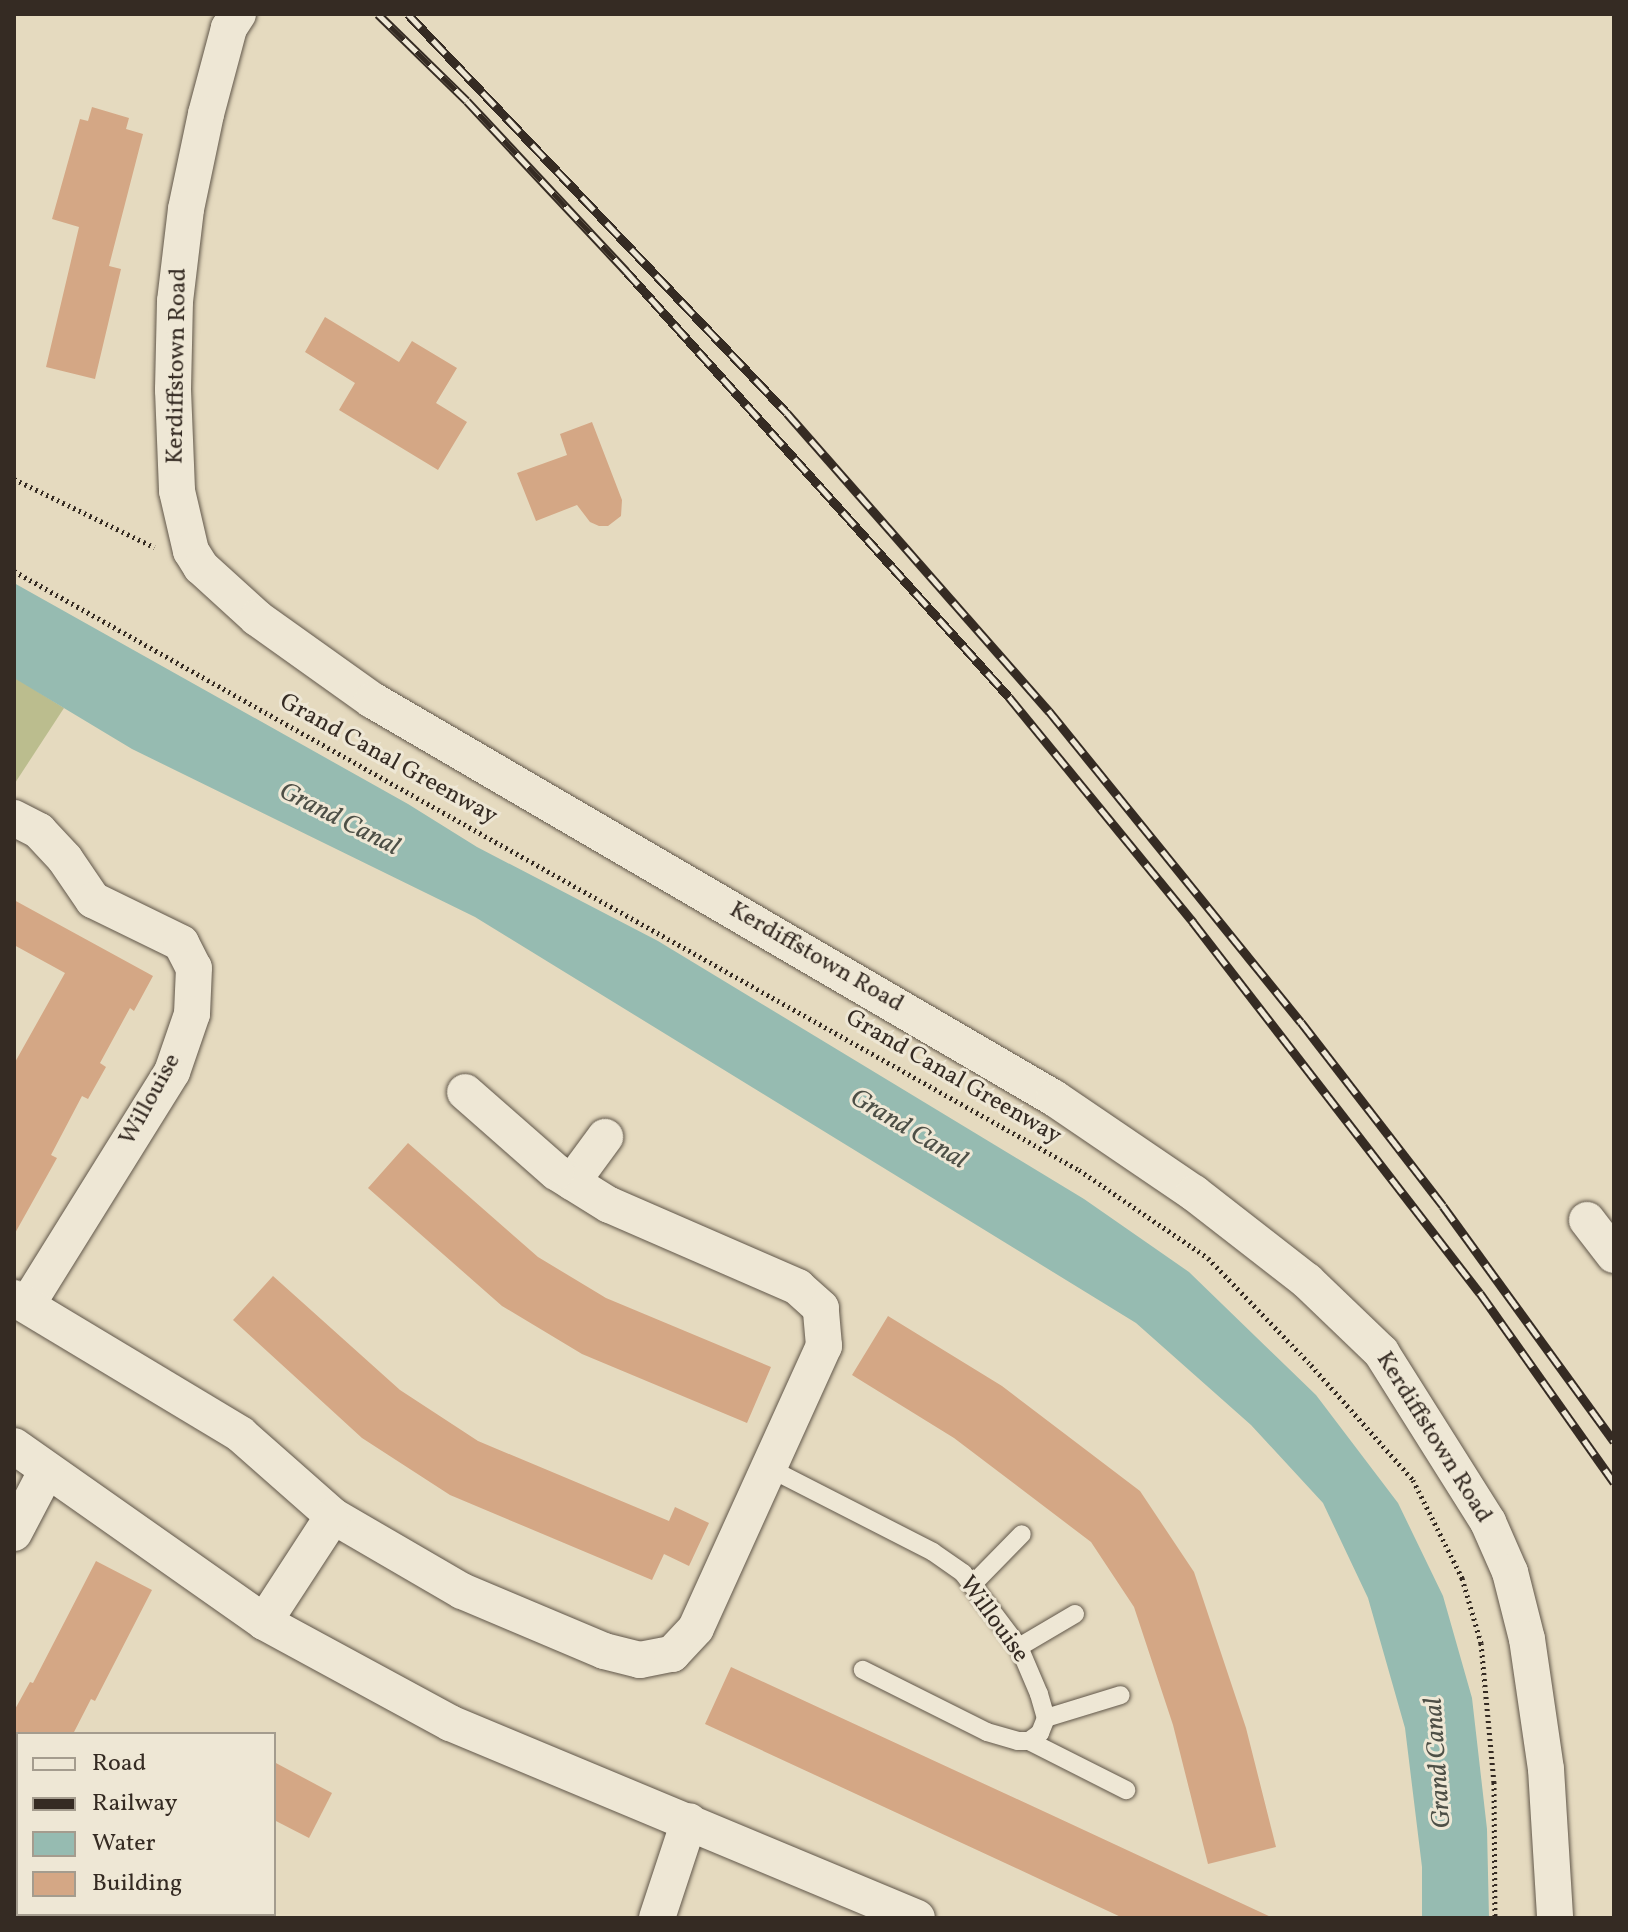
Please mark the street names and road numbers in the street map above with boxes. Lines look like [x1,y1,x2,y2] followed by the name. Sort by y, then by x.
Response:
[162,268,194,464] street label: Kerdiffstown Road
[274,688,502,832] street label: Grand Canal Greenway
[724,896,908,1020] street label: Kerdiffstown Road
[840,1004,1066,1152] street label: Grand Canal Greenway
[114,1049,188,1151] street label: Willouise
[1369,1347,1497,1529] street label: Kerdiffstown Road
[952,1571,1034,1669] street label: Willouise

